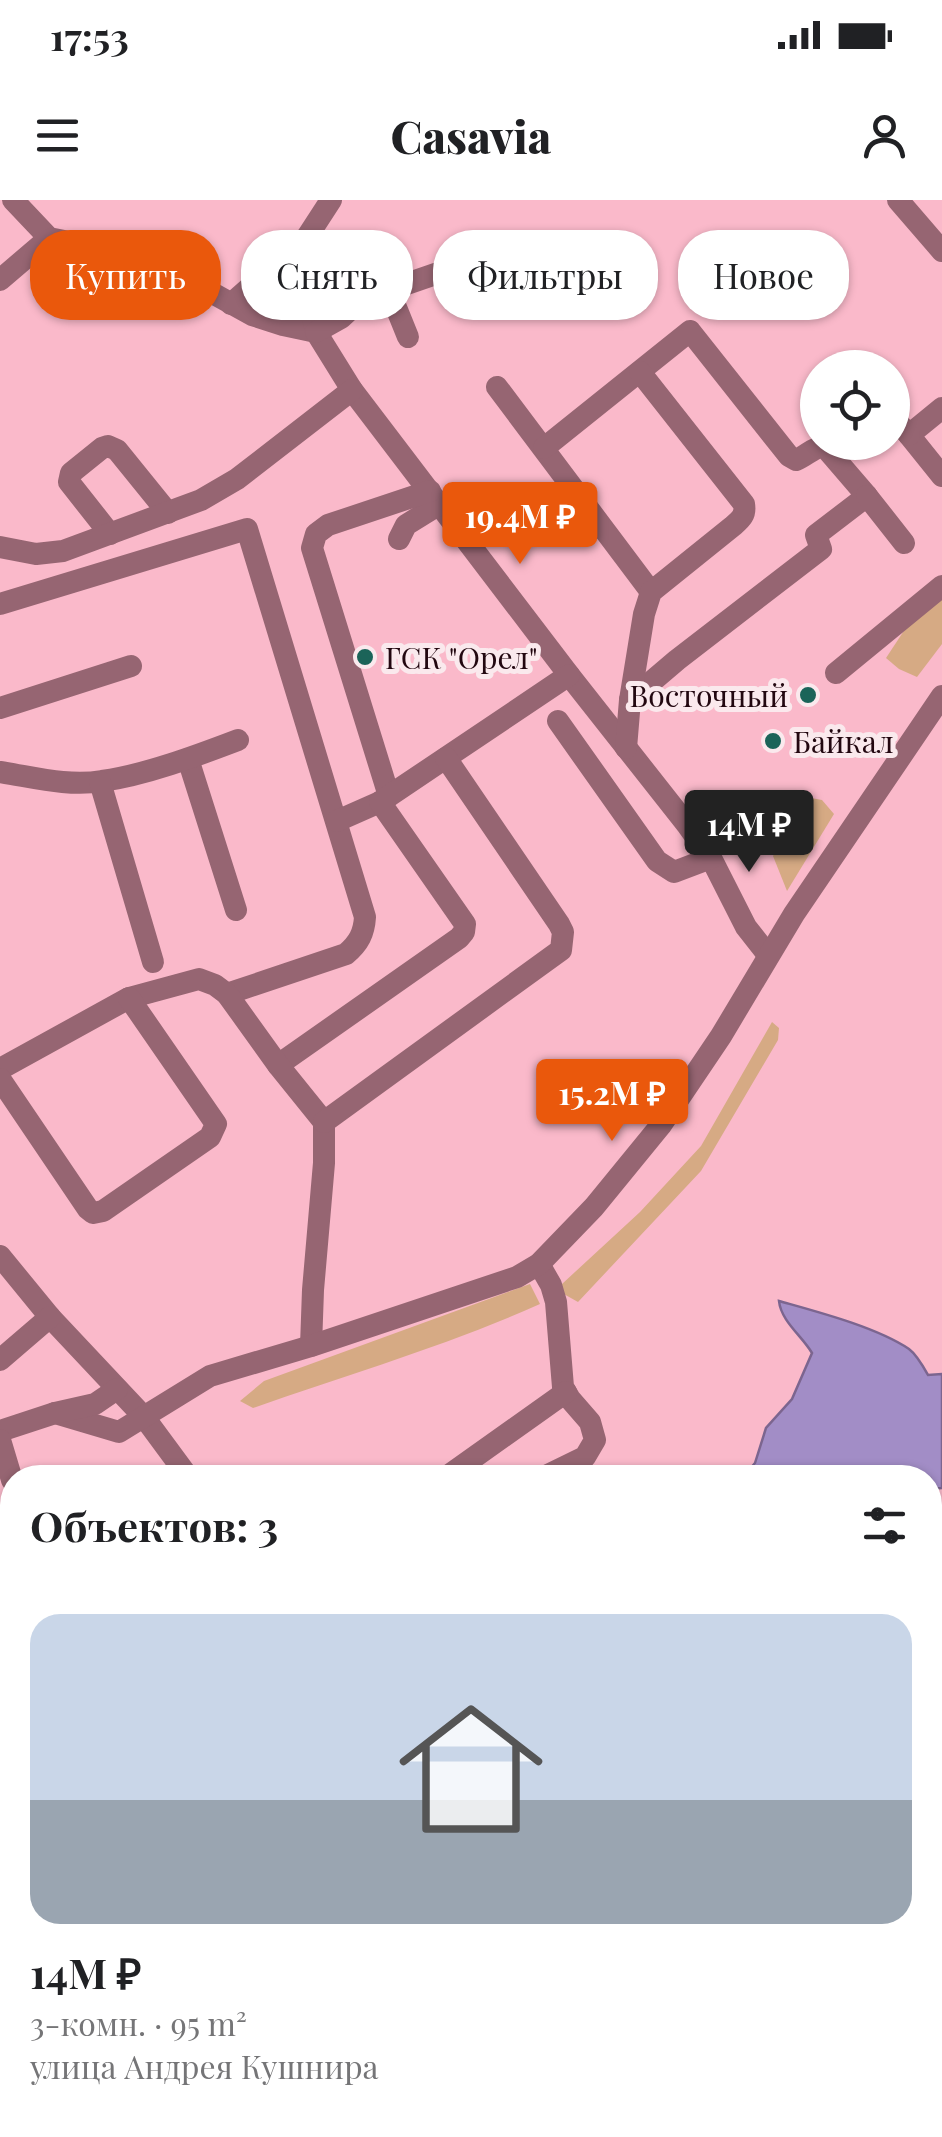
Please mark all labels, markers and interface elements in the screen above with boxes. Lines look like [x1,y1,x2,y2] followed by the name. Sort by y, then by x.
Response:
[50,10,129,61] text: 17:53
[391,105,551,165] text: Casavia
[30,108,85,163] icon: menu
[857,108,912,163] icon: person
[30,230,221,320] chip: Купить
[241,230,413,320] chip: Снять
[433,230,658,320] chip: Фильтры
[678,230,849,320] chip: Новое
[800,350,910,460] map controls
[800,350,910,460] button: locate
[428,482,612,567] pin: 19.4M ₽
[464,493,576,536] text: 19.4M ₽
[385,637,538,677] place label: ГСК "Орел"
[354,646,376,668] marker: ГСК "Орел"
[630,675,788,715] place label: Восточный
[797,684,819,706] marker: Восточный
[793,721,894,761] place label: Байкал
[762,730,784,752] marker: Байкал
[679,790,819,875] pin: 14M ₽
[707,801,791,844] text: 14M ₽
[520,1059,704,1144] pin: 15.2M ₽
[558,1070,666,1113] text: 15.2M ₽
[30,1497,278,1553] text: Объектов: 3
[857,1498,912,1553] icon: filters
[381,1679,561,1859] icon: home
[30,1944,141,2000] text: 14M ₽
[30,2001,247,2044] text: 3-комн. · 95 m²
[30,2044,379,2087] text: улица Андрея Кушнира

